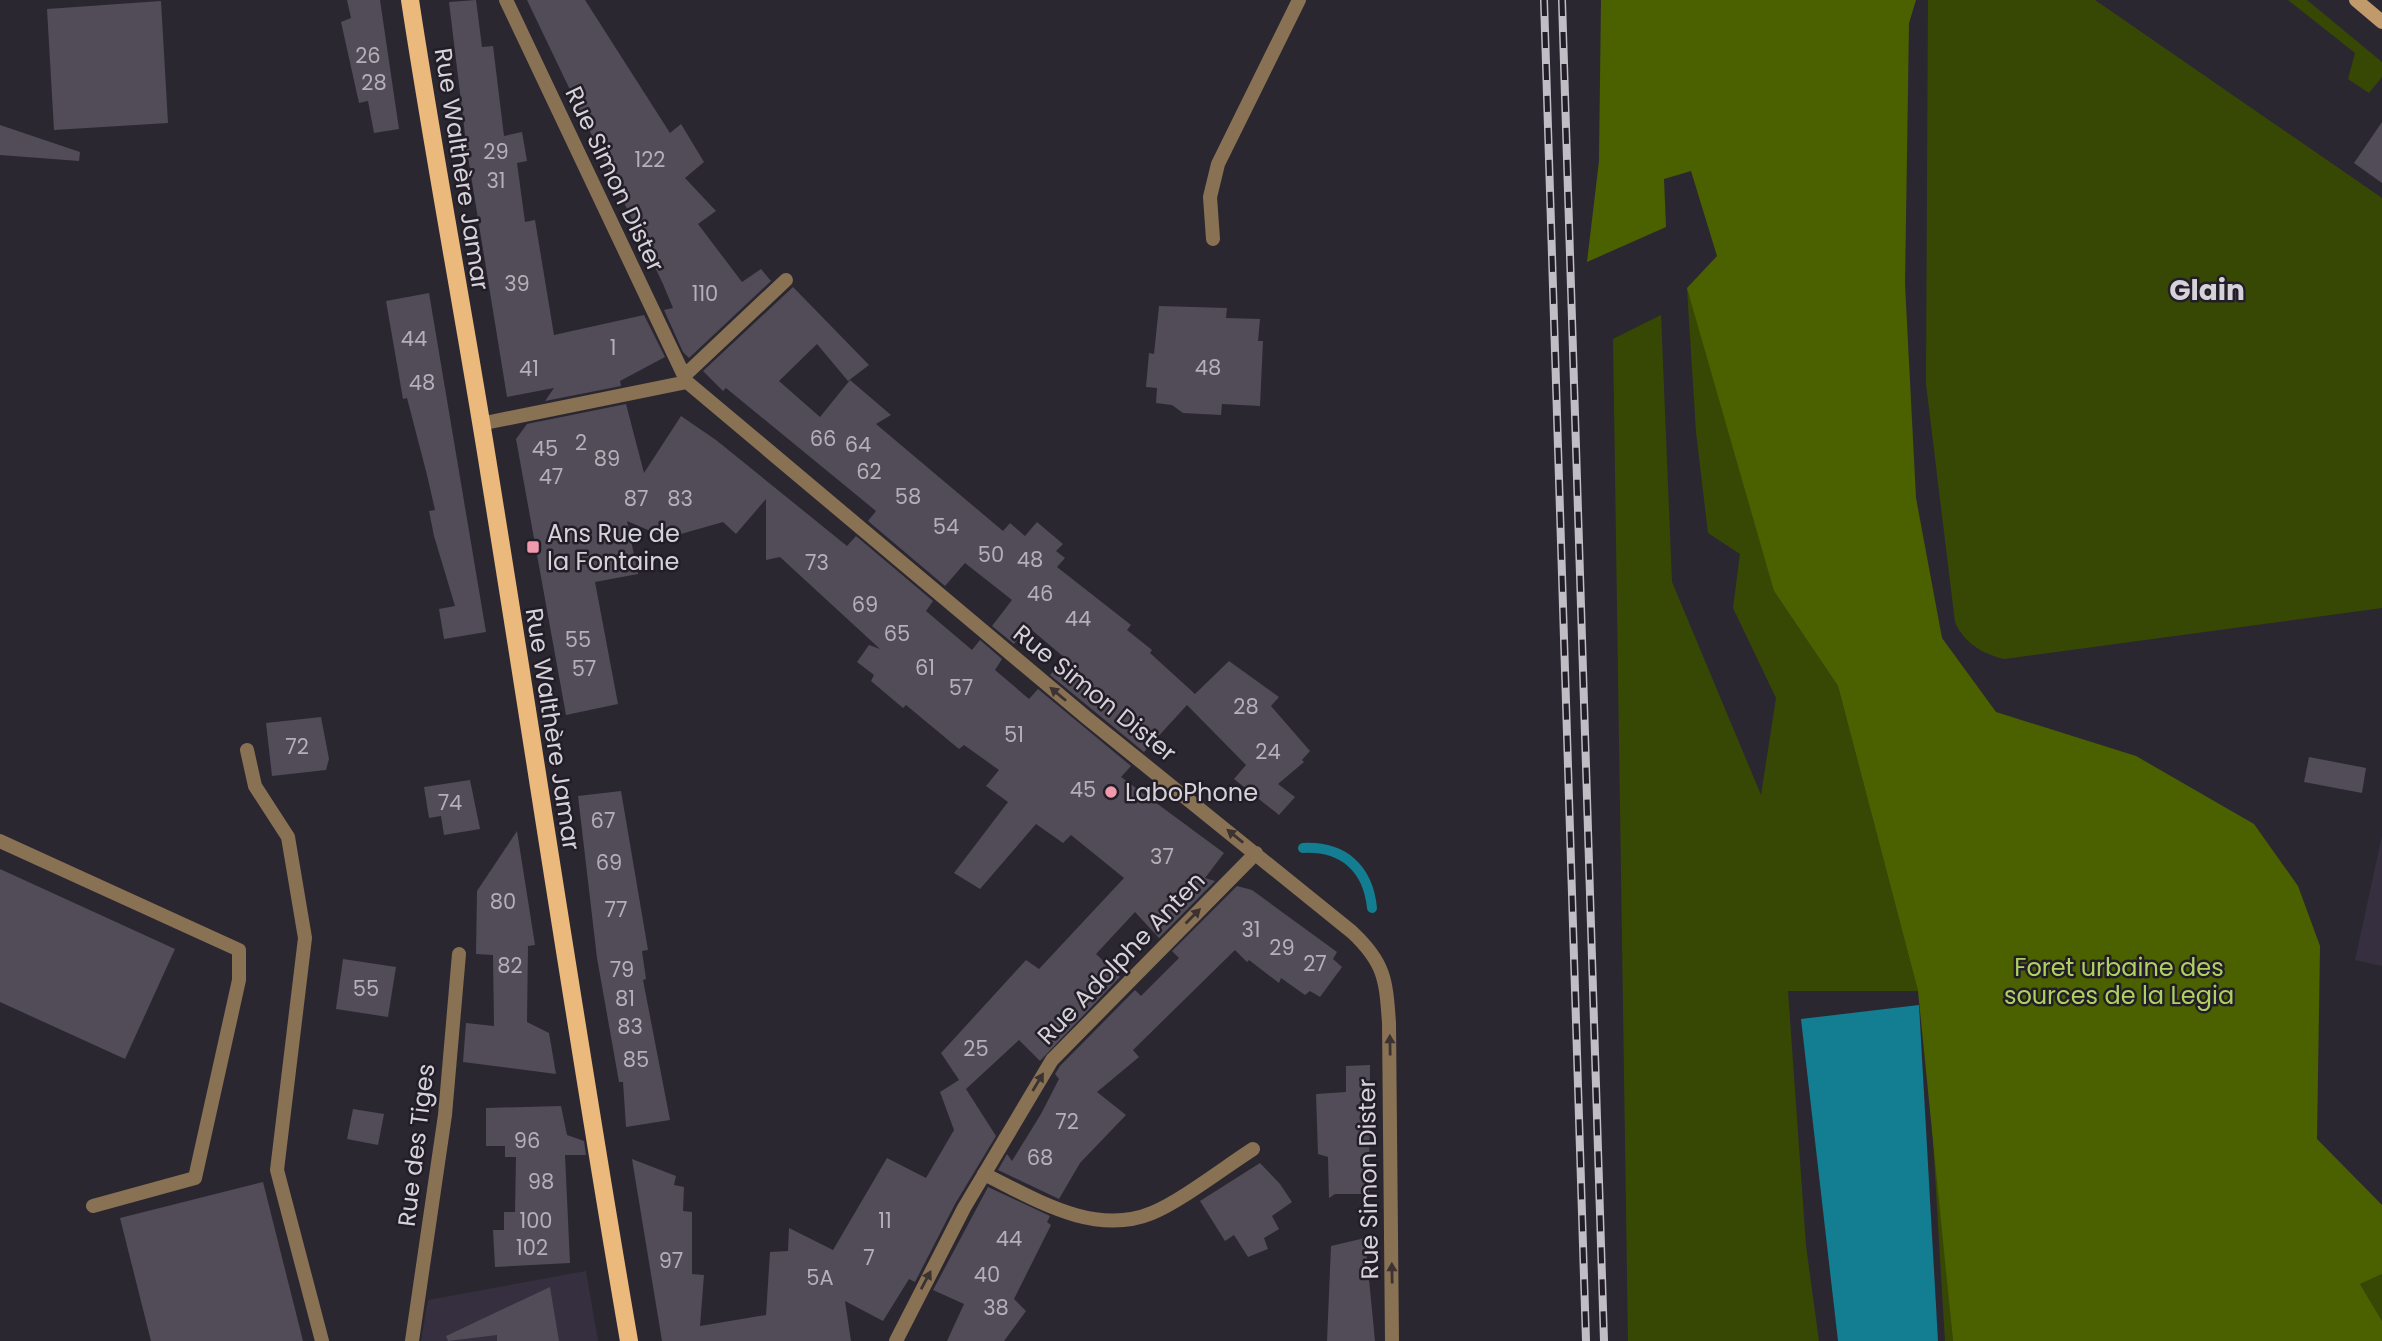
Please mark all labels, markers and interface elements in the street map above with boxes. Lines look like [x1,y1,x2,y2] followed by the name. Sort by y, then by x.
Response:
[355,41,381,70] house number: 26
[427,45,497,293] street label: Rue Walthère Jamar
[361,68,387,97] house number: 28
[558,81,672,277] street label: Rue Simon Dister
[483,137,509,166] house number: 29
[635,145,665,174] house number: 122
[486,166,506,195] house number: 31
[504,269,530,298] house number: 39
[2169,271,2245,310] district label: Glain
[692,279,718,308] house number: 110
[401,324,427,353] house number: 44
[610,333,616,362] house number: 1
[1195,353,1221,382] house number: 48
[519,354,539,383] house number: 41
[409,368,435,397] house number: 48
[810,424,836,453] house number: 66
[575,428,587,457] house number: 2
[845,430,871,459] house number: 64
[532,434,558,463] house number: 45
[594,444,620,473] house number: 89
[856,457,882,486] house number: 62
[539,462,563,491] house number: 47
[895,482,921,511] house number: 58
[624,484,648,513] house number: 87
[667,484,693,513] house number: 83
[933,512,959,541] house number: 54
[547,517,680,578] place label: Ans Rue de la Fontaine
[525,539,541,555] marker: Ans Rue de la Fontaine
[978,540,1004,569] house number: 50
[1017,545,1043,574] house number: 48
[805,548,829,577] house number: 73
[1027,579,1053,608] house number: 46
[852,590,878,619] house number: 69
[1065,604,1091,633] house number: 44
[518,605,588,853] street label: Rue Walthère Jamar
[1006,617,1184,769] street label: Rue Simon Dister
[884,619,910,648] house number: 65
[565,625,591,654] house number: 55
[915,653,935,682] house number: 61
[572,654,596,683] house number: 57
[949,673,973,702] house number: 57
[1049,686,1067,701] one-way arrow
[1233,692,1259,721] house number: 28
[1004,720,1024,749] house number: 51
[285,732,309,761] house number: 72
[1255,737,1281,766] house number: 24
[1070,775,1096,804] house number: 45
[1125,776,1258,809] place label: LaboPhone
[1103,784,1119,800] marker: LaboPhone
[438,788,462,817] house number: 74
[591,806,615,835] house number: 67
[1227,829,1245,844] one-way arrow
[1150,842,1174,871] house number: 37
[596,848,622,877] house number: 69
[1030,864,1212,1052] street label: Rue Adolphe Anten
[490,887,516,916] house number: 80
[605,895,627,924] house number: 77
[1185,908,1202,925] one-way arrow
[1241,915,1261,944] house number: 31
[1269,933,1295,962] house number: 29
[1303,949,1327,978] house number: 27
[497,951,523,980] house number: 82
[2004,951,2234,1012] park label: Foret urbaine des sources de la Legia
[610,955,634,984] house number: 79
[353,974,379,1003] house number: 55
[615,984,635,1013] house number: 81
[617,1012,643,1041] house number: 83
[963,1034,989,1063] house number: 25
[1384,1034,1395,1056] one-way arrow
[623,1045,649,1074] house number: 85
[390,1062,442,1228] street label: Rue des Tiges
[1032,1073,1045,1092] one-way arrow
[1350,1078,1386,1280] street label: Rue Simon Dister
[1055,1107,1079,1136] house number: 72
[514,1126,540,1155] house number: 96
[1027,1143,1053,1172] house number: 68
[528,1167,554,1196] house number: 98
[519,1206,553,1235] house number: 100
[878,1206,892,1235] house number: 11
[996,1224,1022,1253] house number: 44
[516,1233,548,1262] house number: 102
[863,1243,875,1272] house number: 7
[659,1246,683,1275] house number: 97
[974,1260,1000,1289] house number: 40
[1386,1262,1398,1284] one-way arrow
[806,1263,834,1292] house number: 5A
[920,1270,932,1290] one-way arrow
[983,1293,1009,1322] house number: 38

